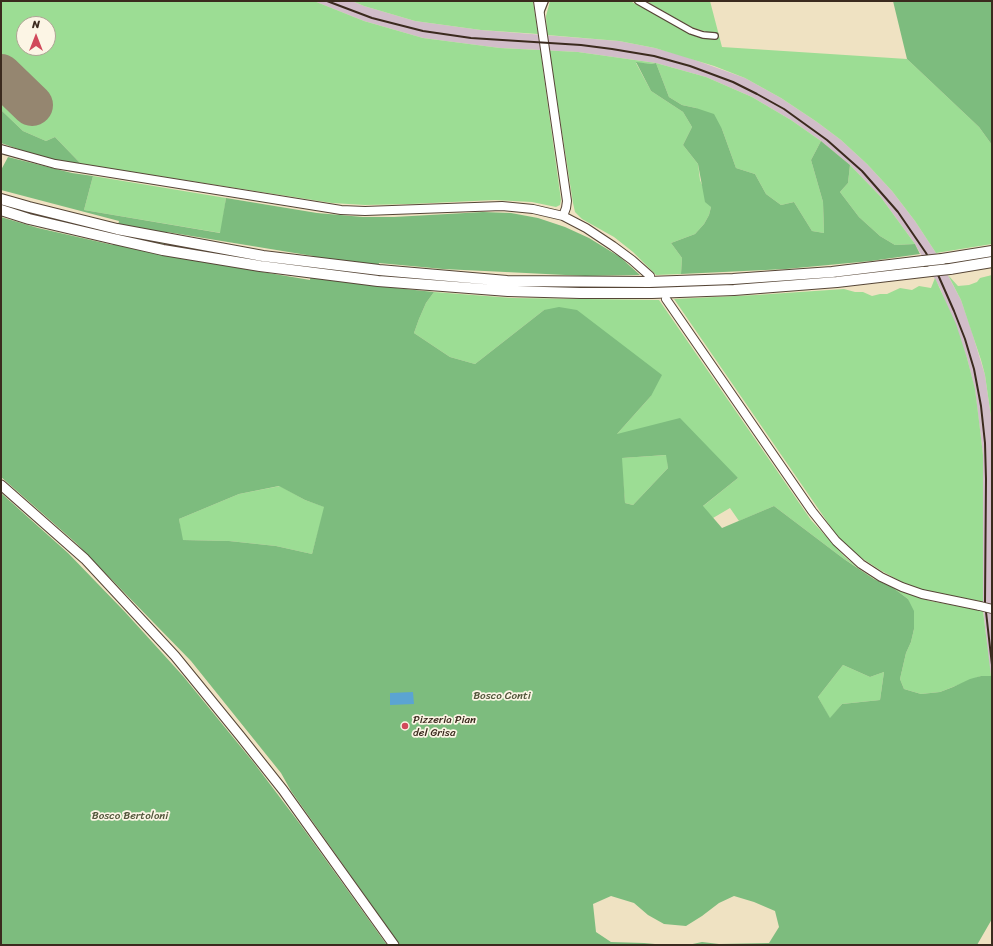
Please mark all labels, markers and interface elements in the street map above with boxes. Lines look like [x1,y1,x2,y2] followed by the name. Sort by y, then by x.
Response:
[32,15,40,34] text: N
[16,16,56,56] north arrow
[473,689,531,703] park label: Bosco Conti
[413,713,476,739] place label: Pizzeria Pian del Grisa
[400,721,410,731] marker: Pizzeria Pian del Grisa
[92,809,168,823] park label: Bosco Bertoloni

